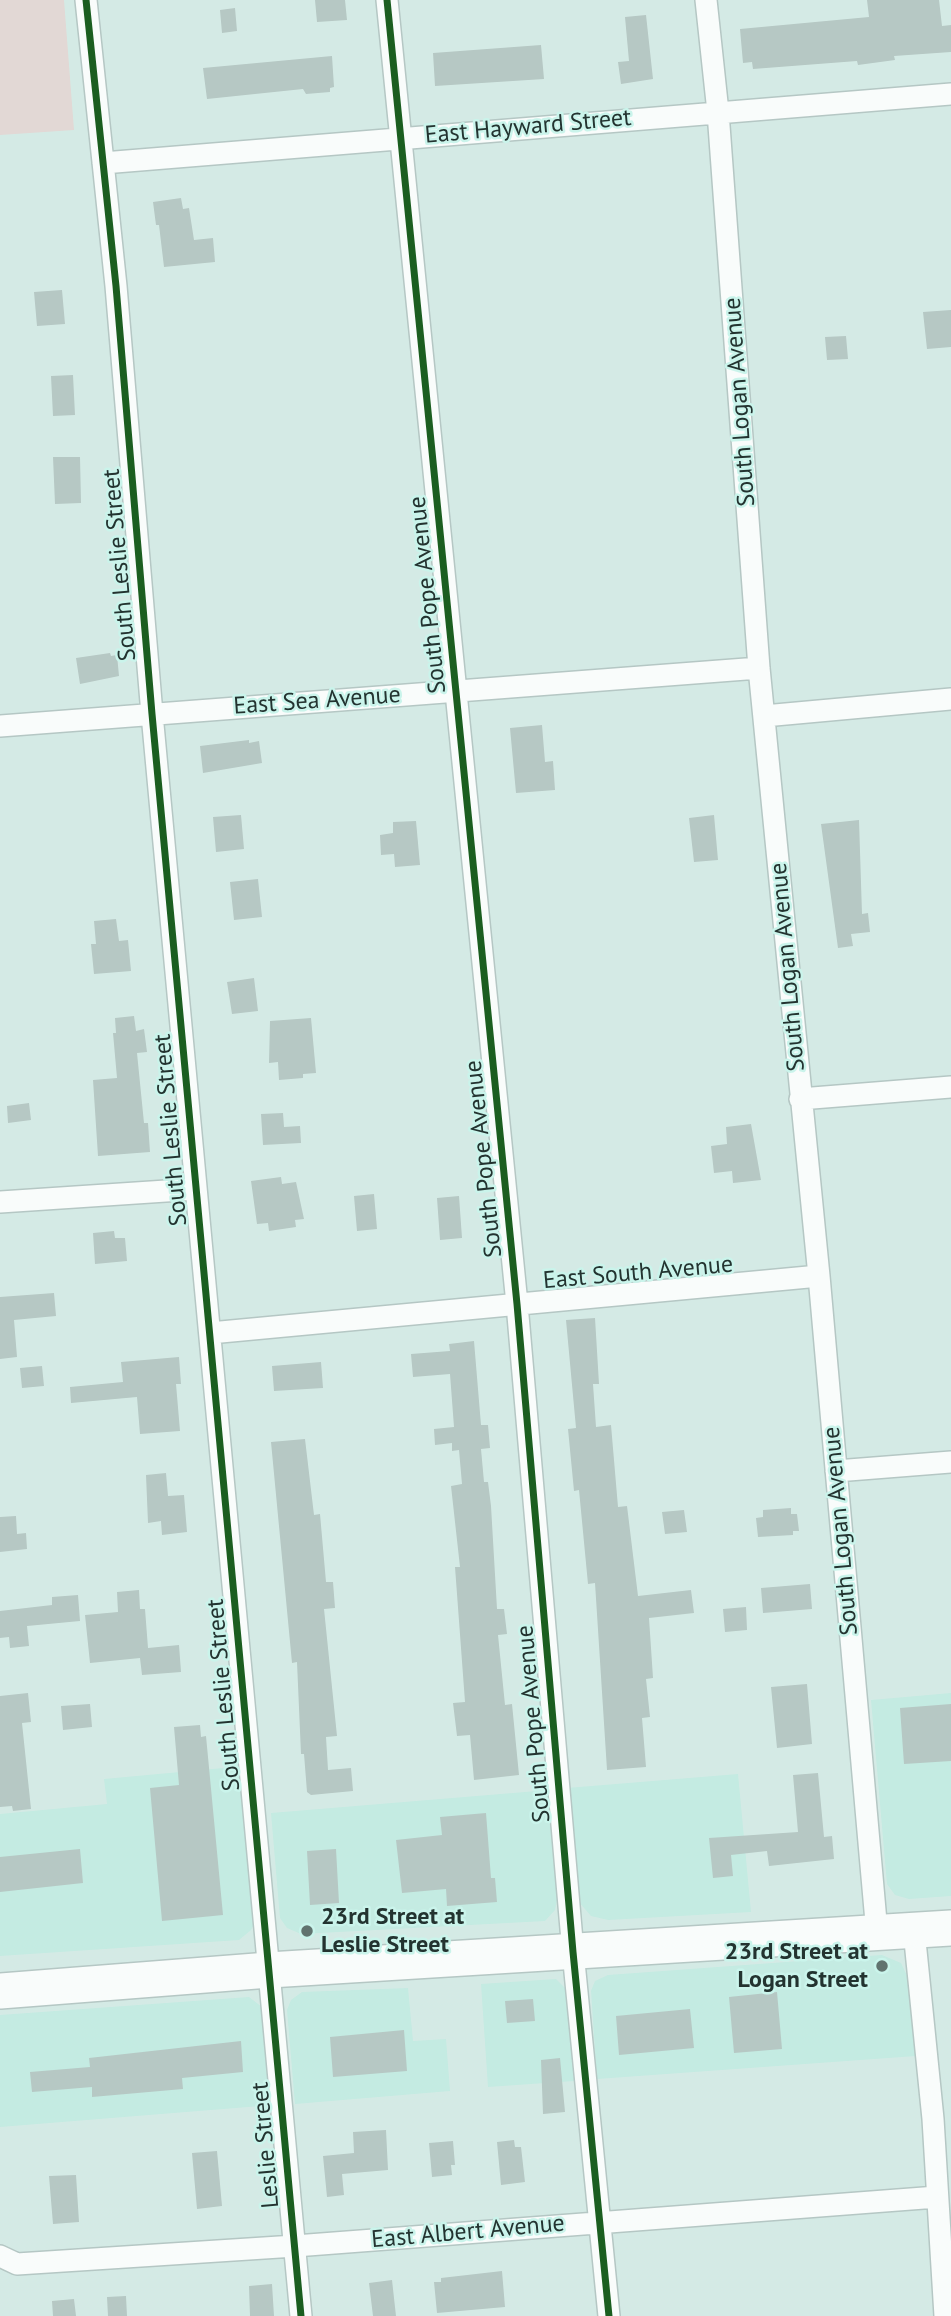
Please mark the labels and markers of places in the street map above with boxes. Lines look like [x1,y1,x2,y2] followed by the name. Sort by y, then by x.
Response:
[321,1903,464,1959] place label: 23rd Street at Leslie Street
[299,1923,315,1939] marker: 23rd Street at Leslie Street
[725,1938,868,1994] place label: 23rd Street at Logan Street
[874,1958,890,1974] marker: 23rd Street at Logan Street

